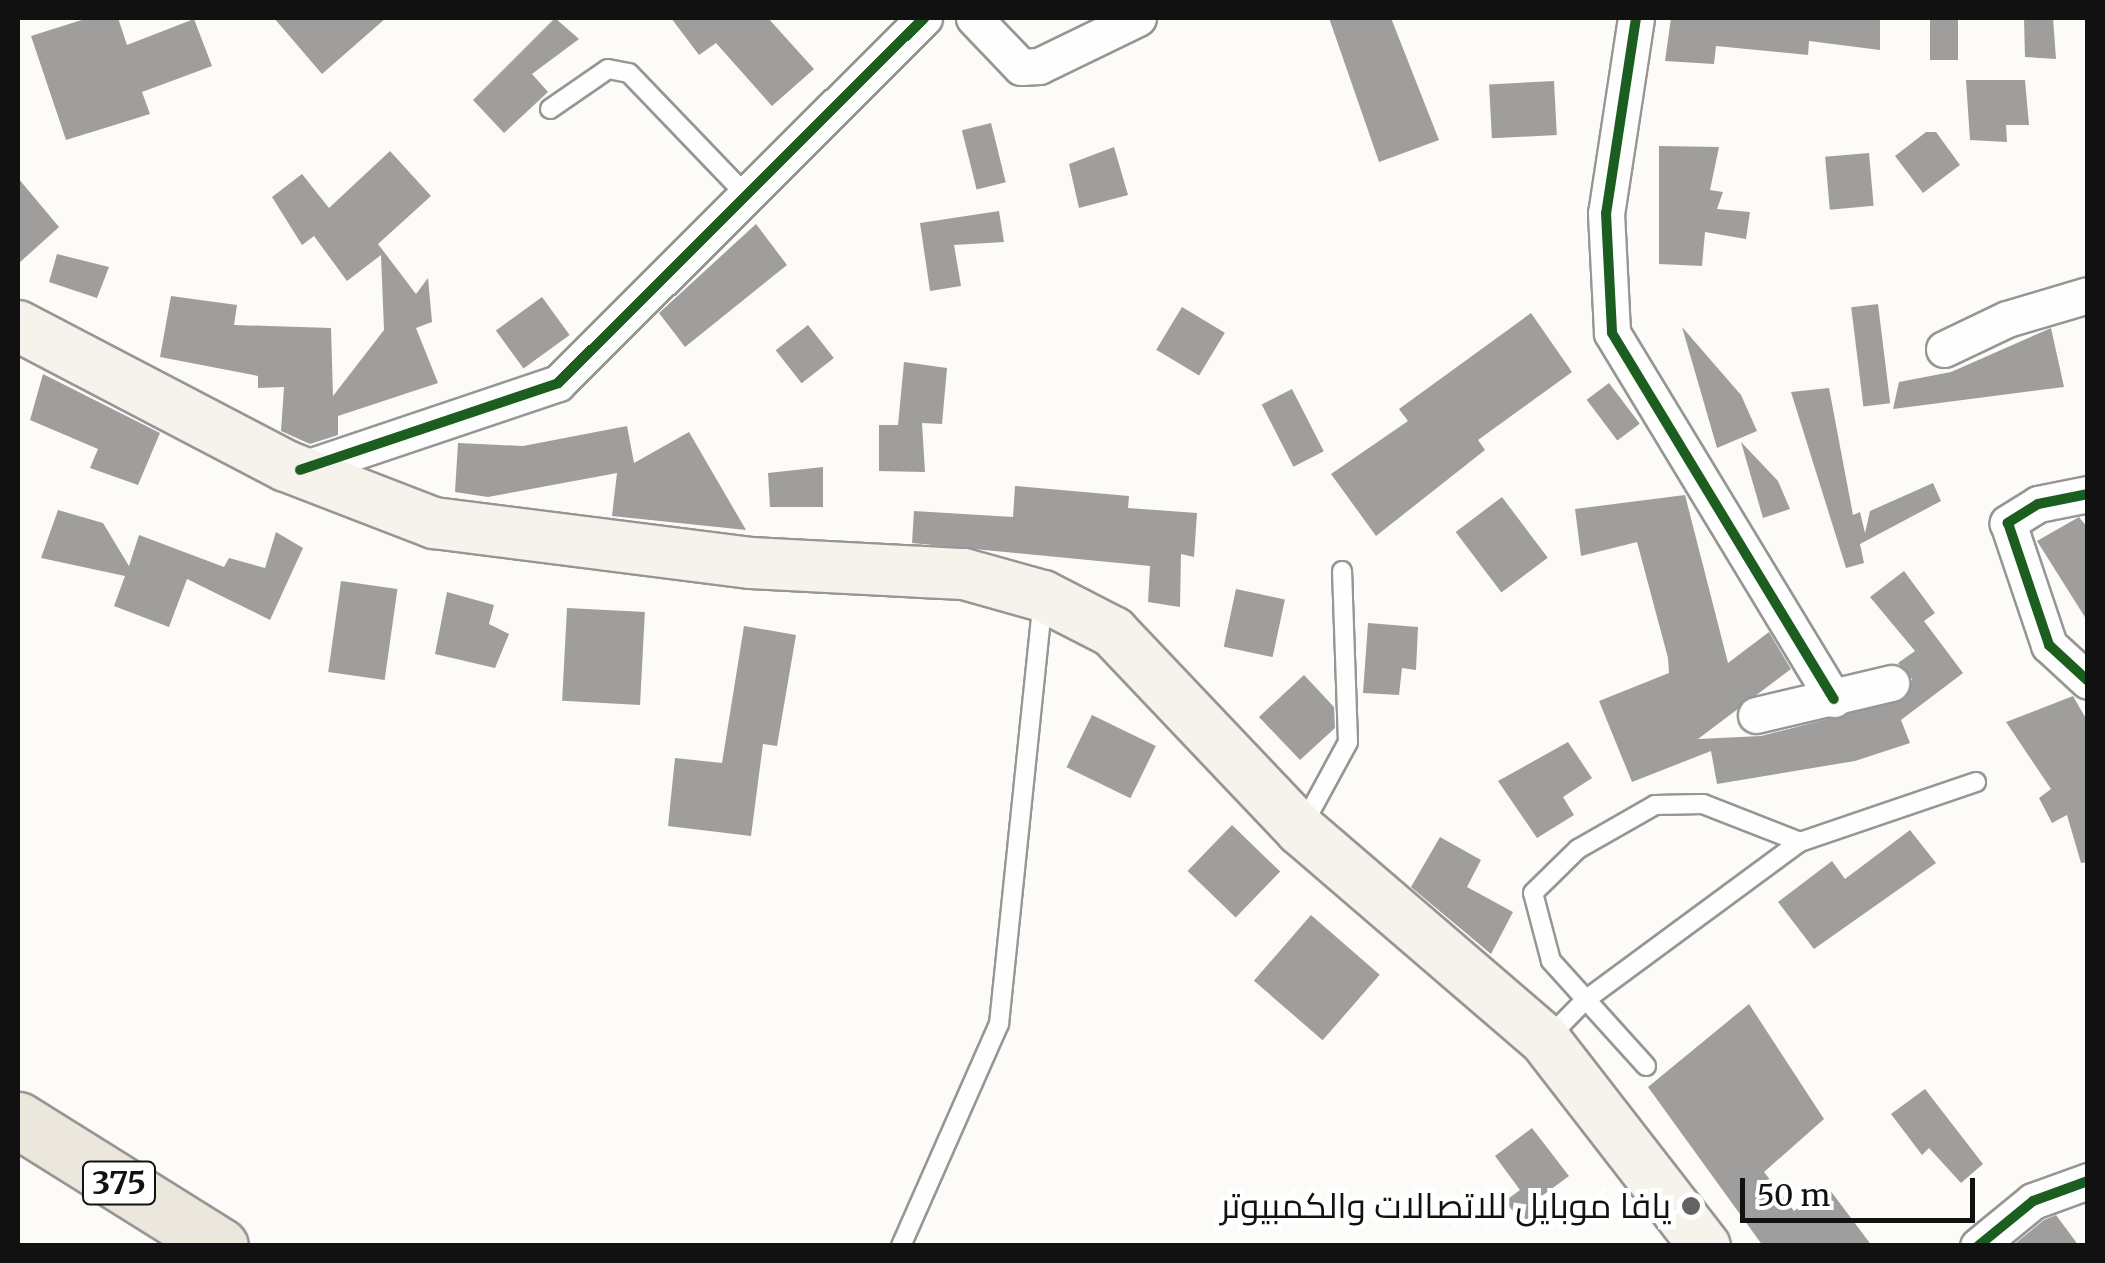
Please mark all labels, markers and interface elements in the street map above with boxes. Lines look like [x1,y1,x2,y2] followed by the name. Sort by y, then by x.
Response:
[82,1156,156,1210] road number: 375
[1745,1158,1980,1220] scale bar
[1757,1176,1830,1214] text: 50 m
[1220,1185,1671,1227] place label: يافا موبايل للاتصالات والكمبيوتر
[1680,1195,1702,1217] marker: يافا موبايل للاتصالات والكمبيوتر

